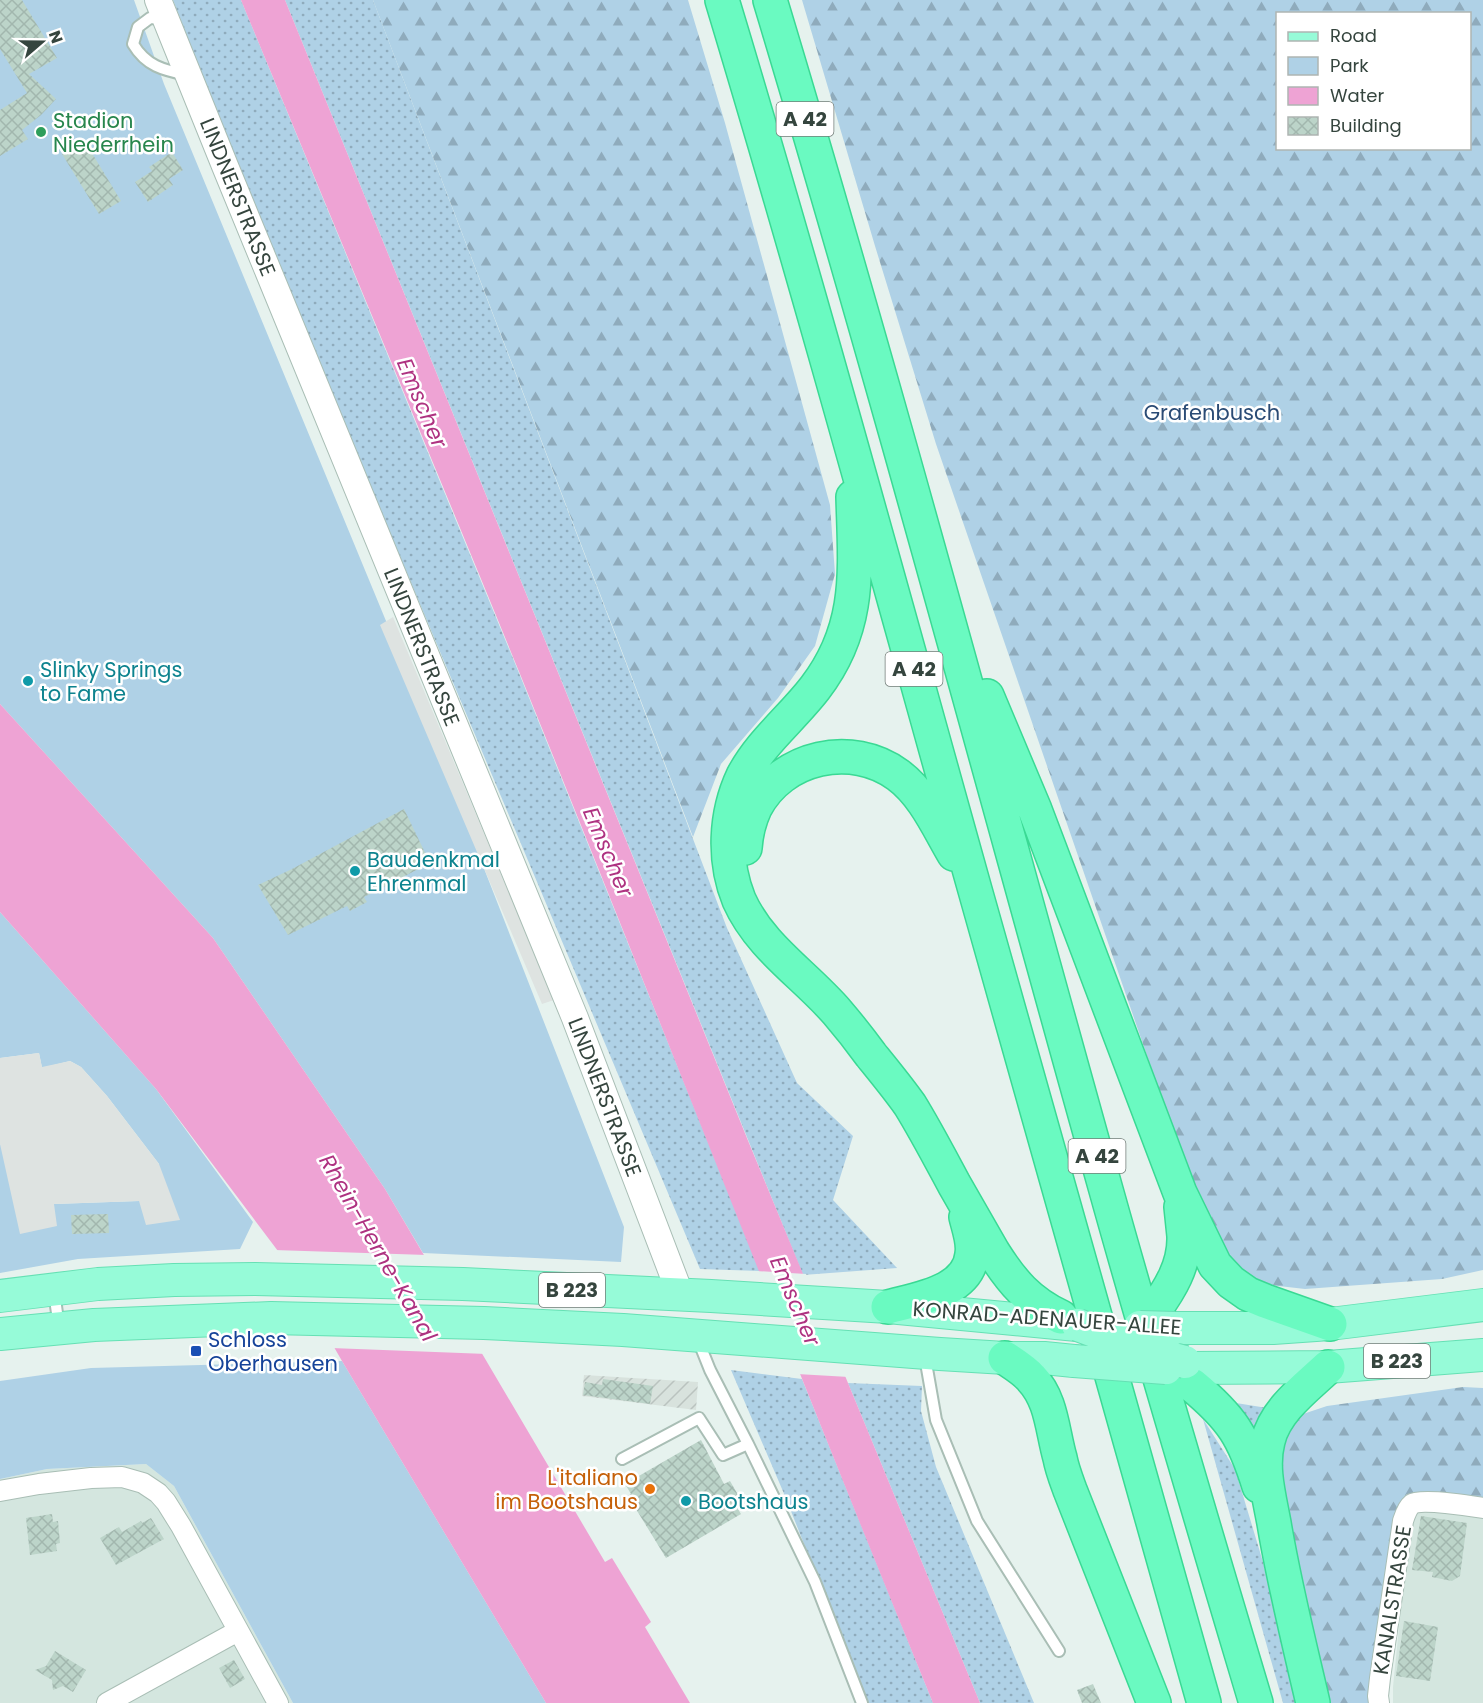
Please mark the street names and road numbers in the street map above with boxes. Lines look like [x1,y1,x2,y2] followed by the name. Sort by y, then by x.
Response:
[776,102,834,136] road number: A 42
[193,114,283,280] street label: LINDNERSTRASSE
[377,564,467,730] street label: LINDNERSTRASSE
[886,652,942,686] road number: A 42
[561,1013,649,1181] street label: LINDNERSTRASSE
[1068,1139,1126,1173] road number: A 42
[539,1273,605,1307] road number: B 223
[912,1294,1182,1342] street label: KONRAD-ADENAUER-ALLEE
[1364,1344,1430,1378] road number: B 223
[1366,1523,1418,1677] street label: KANALSTRASSE

